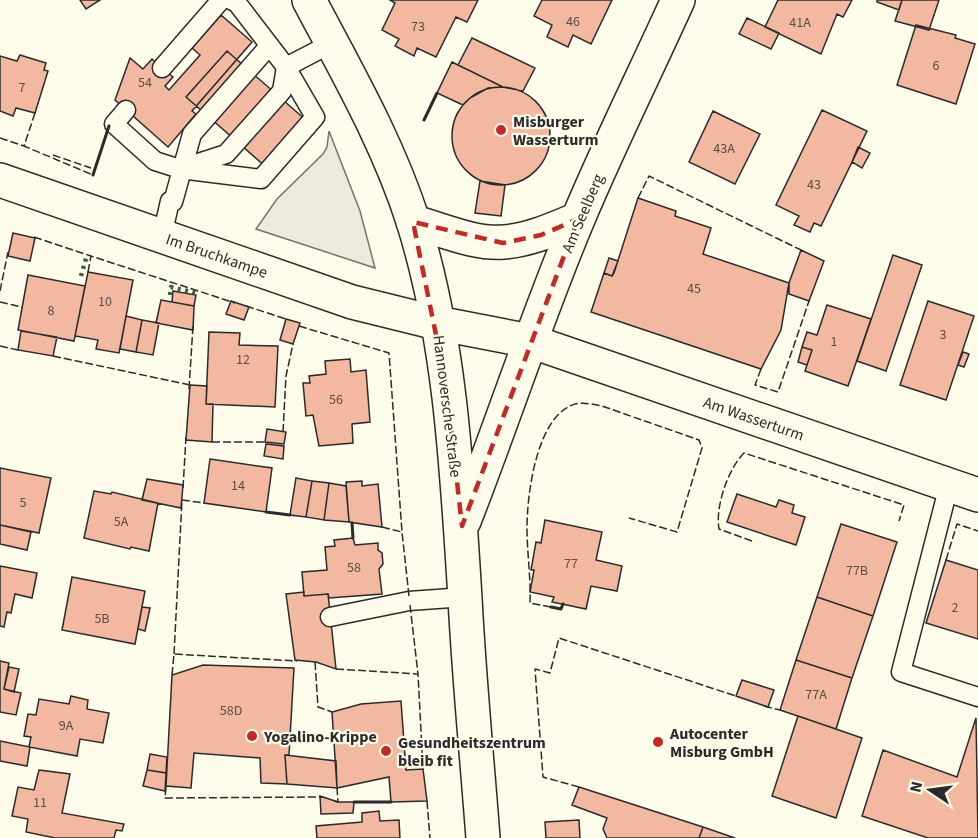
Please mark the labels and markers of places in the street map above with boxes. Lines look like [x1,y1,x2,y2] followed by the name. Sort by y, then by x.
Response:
[513,111,598,151] place label: Misburger Wasserturm
[494,123,508,137] marker: Misburger Wasserturm
[669,723,774,763] place label: Autocenter Misburg GmbH
[263,726,377,748] place label: Yogalino-Krippe
[245,729,259,743] marker: Yogalino-Krippe
[398,732,546,772] place label: Gesundheitszentrum bleib fit
[651,735,665,749] marker: Autocenter Misburg GmbH
[379,744,393,758] marker: Gesundheitszentrum bleib fit

